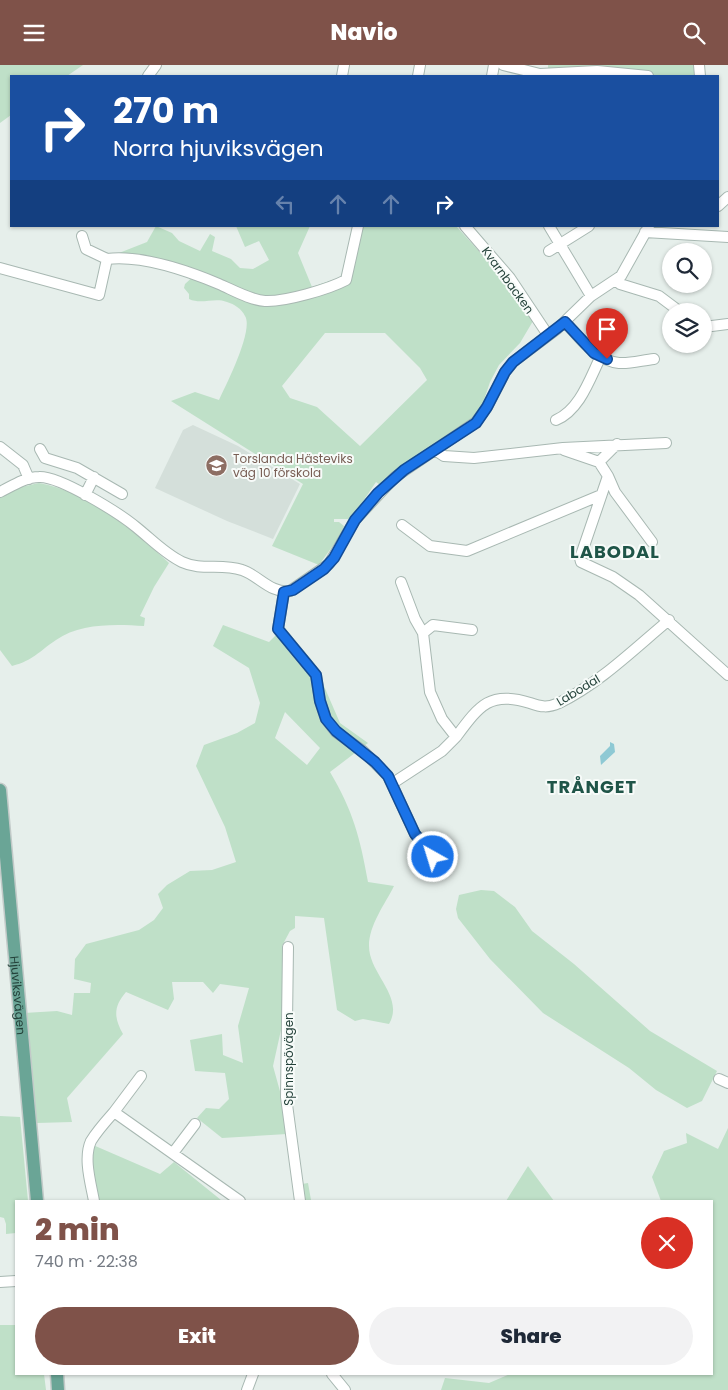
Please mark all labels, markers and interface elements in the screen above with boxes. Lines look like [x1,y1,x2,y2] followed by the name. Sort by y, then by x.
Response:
[331,17,397,48] text: Navio
[20,19,48,47] icon: menu
[680,19,708,47] icon: search
[113,86,219,135] text: 270 m
[30,95,95,160] icon: right
[113,133,324,164] text: Norra hjuviksvägen
[271,190,299,218] icon: left
[324,190,352,218] icon: ahead
[377,190,405,218] icon: ahead
[430,190,458,218] icon: right
[478,243,538,317] street label: Kvarnbacken
[662,243,712,353] map controls
[662,243,712,293] button: search
[662,303,712,353] button: layers
[586,308,628,359] pin
[593,315,621,343] icon: arrive
[233,450,353,481] place label: Torslanda Hästeviks väg 10 förskola
[205,453,229,477] school or university icon: Torslanda Hästeviks väg 10 förskola
[570,539,660,564] district label: LABODAL
[553,670,603,710] street label: Labodal
[547,774,637,799] district label: TRÅNGET
[406,830,458,882] position arrow
[6,955,30,1035] street label: Hjuviksvägen
[280,1012,297,1106] street label: Spinnspövägen
[35,1208,120,1251] text: 2 min
[641,1217,693,1269] button: close
[35,1250,138,1273] text: 740 m · 22:38
[35,1307,359,1365] button: Exit
[369,1307,693,1365] button: Share

